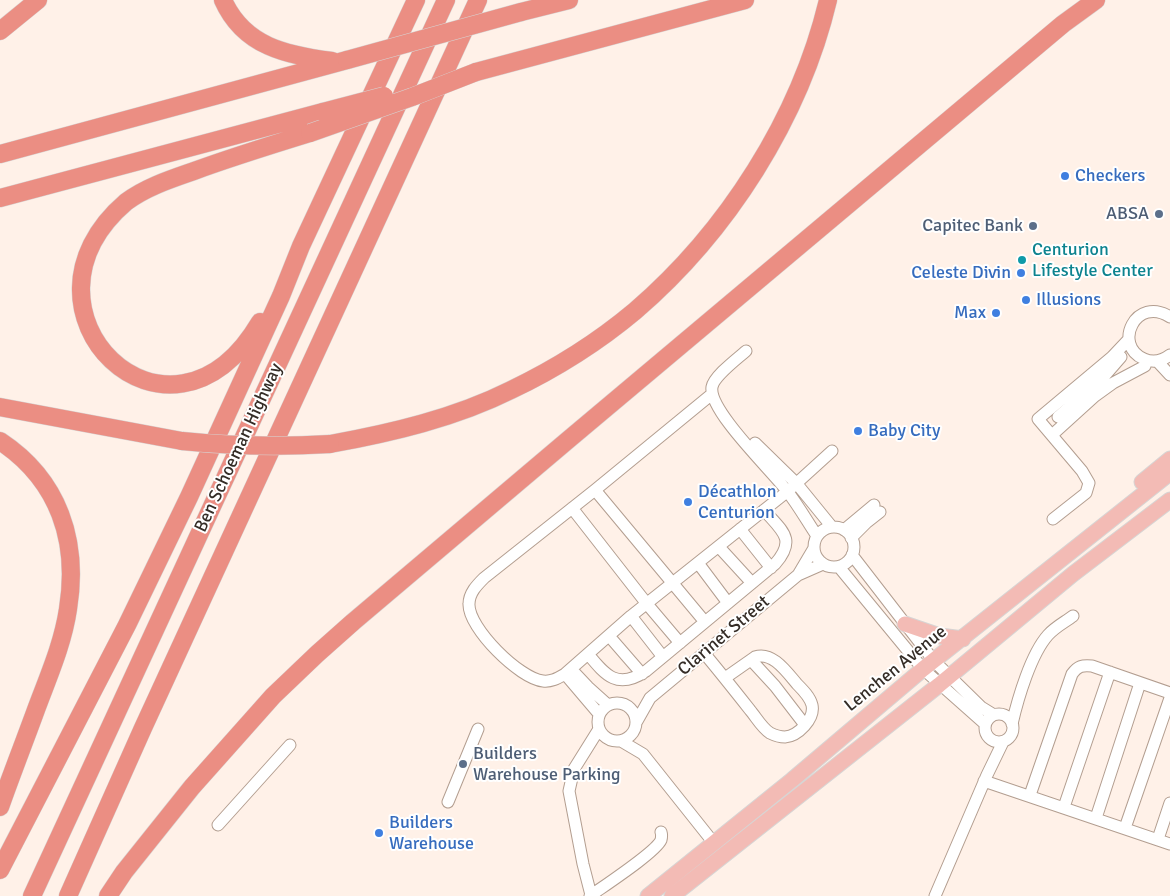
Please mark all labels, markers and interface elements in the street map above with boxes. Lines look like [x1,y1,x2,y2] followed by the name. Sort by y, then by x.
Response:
[1075,165,1145,187] place label: Checkers
[1059,170,1071,182] marker: Checkers
[1106,203,1149,225] place label: ABSA
[1153,208,1165,220] marker: ABSA
[922,215,1023,237] place label: Capitec Bank
[1027,220,1039,232] marker: Capitec Bank
[1032,239,1153,282] place label: Centurion Lifestyle Center
[1016,254,1028,266] marker: Centurion Lifestyle Center
[911,262,1011,284] place label: Celeste Divin
[1015,267,1027,279] marker: Celeste Divin
[1036,289,1101,311] place label: Illusions
[1020,294,1032,306] marker: Illusions
[954,302,986,324] place label: Max
[990,307,1002,319] marker: Max
[190,360,288,536] street label: Ben Schoeman Highway
[868,420,940,442] place label: Baby City
[852,425,864,437] marker: Baby City
[698,481,776,524] place label: Décathlon Centurion
[682,496,694,508] marker: Décathlon Centurion
[674,591,774,681] street label: Clarinet Street
[841,621,951,717] street label: Lenchen Avenue
[473,743,621,786] place label: Builders Warehouse Parking
[457,758,469,770] marker: Builders Warehouse Parking
[389,812,474,854] place label: Builders Warehouse
[373,827,385,839] marker: Builders Warehouse

